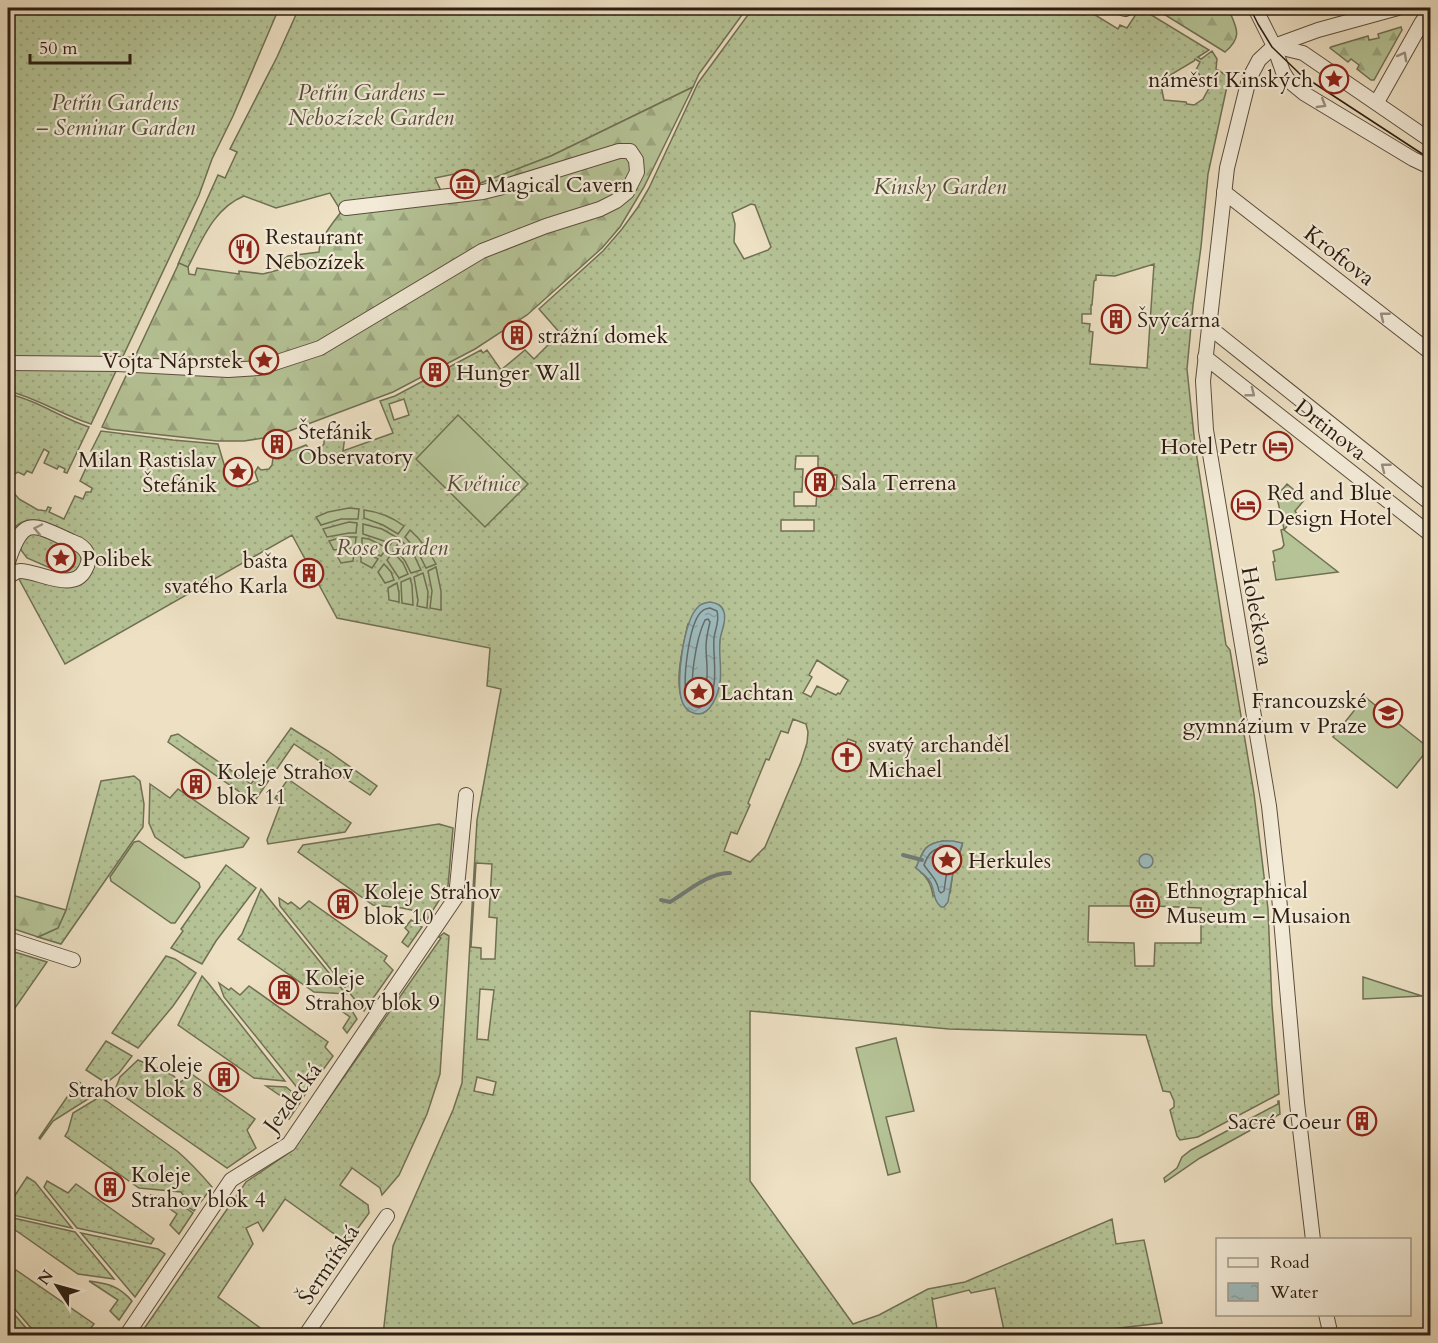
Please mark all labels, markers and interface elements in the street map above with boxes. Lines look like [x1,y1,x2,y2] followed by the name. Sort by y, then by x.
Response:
[30,27,130,65] scale bar
[39,36,78,61] text: 50 m
[1396,52,1407,62] one-way arrow
[1318,63,1350,95] place icon: náměstí Kinských
[1148,65,1313,95] place label: náměstí Kinských
[288,78,454,133] park label: Petřín Gardens – Nebozízek Garden
[35,88,196,143] park label: Petřín Gardens – Seminar Garden
[1316,96,1326,108] one-way arrow
[449,168,481,200] museum icon: Magical Cavern
[486,170,634,200] place label: Magical Cavern
[874,172,1007,202] park label: Kinsky Garden
[1298,219,1382,293] street label: Kroftova
[265,222,365,277] place label: Restaurant Nebozízek
[228,233,260,265] restaurant icon: Restaurant Nebozízek
[1100,303,1132,335] building icon: Švýcárna
[1137,305,1221,335] place label: Švýcárna
[1380,312,1391,323] one-way arrow
[501,319,533,351] building icon: strážní domek
[538,321,668,351] place label: strážní domek
[248,344,280,376] place icon: Vojta Náprstek
[102,346,243,376] place label: Vojta Náprstek
[419,356,451,388] building icon: Hunger Wall
[456,358,581,388] place label: Hunger Wall
[1244,386,1255,397] one-way arrow
[1288,392,1373,468] street label: Drtinova
[298,417,414,472] place label: Štefánik Observatory
[261,428,293,460] building icon: Štefánik Observatory
[1262,430,1294,462] hotel icon: Hotel Petr
[1160,432,1258,462] place label: Hotel Petr
[78,445,218,500] place label: Milan Rastislav Štefánik
[222,456,254,488] place icon: Milan Rastislav Štefánik
[1380,463,1391,474] one-way arrow
[804,466,836,498] building icon: Sala Terrena
[841,468,957,498] place label: Sala Terrena
[446,469,520,499] park label: Květnice
[1267,478,1392,533] place label: Red and Blue Design Hotel
[1230,489,1262,521] hotel icon: Red and Blue Design Hotel
[33,523,43,536] one-way arrow
[336,533,448,563] park label: Rose Garden
[45,542,77,574] place icon: Polibek
[82,544,152,574] place label: Polibek
[164,546,288,601] place label: bašta svatého Karla
[293,557,325,589] building icon: bašta svatého Karla
[1234,564,1281,669] street label: Holečkova
[683,676,715,708] place icon: Lachtan
[720,678,794,708] place label: Lachtan
[1182,686,1367,741] place label: Francouzské gymnázium v Praze
[1372,697,1404,729] school or university icon: Francouzské gymnázium v Praze
[868,730,1010,785] place label: svatý archanděl Michael
[831,741,863,773] church icon: svatý archanděl Michael
[217,757,354,812] place label: Koleje Strahov blok 11
[180,768,212,800] building icon: Koleje Strahov blok 11
[931,844,963,876] place icon: Herkules
[968,846,1051,876] place label: Herkules
[1166,876,1351,931] place label: Ethnographical Museum – Musaion
[364,877,501,932] place label: Koleje Strahov blok 10
[1129,887,1161,919] museum icon: Ethnographical Museum – Musaion
[327,888,359,920] building icon: Koleje Strahov blok 10
[305,963,440,1018] place label: Koleje Strahov blok 9
[268,974,300,1006] building icon: Koleje Strahov blok 9
[68,1050,203,1105] place label: Koleje Strahov blok 8
[255,1056,329,1141] street label: Jezdecká
[208,1061,240,1093] building icon: Koleje Strahov blok 8
[1346,1105,1378,1137] building icon: Sacré Coeur
[1228,1107,1342,1137] place label: Sacré Coeur
[131,1160,266,1215] place label: Koleje Strahov blok 4
[94,1171,126,1203] building icon: Koleje Strahov blok 4
[291,1218,367,1310] street label: Šermířská
[1216,1238,1411,1316] legend
[1270,1250,1310,1275] text: Road
[27,1256,87,1316] north arrow
[33,1266,59,1290] text: N
[1269,1280,1319,1305] text: Water

